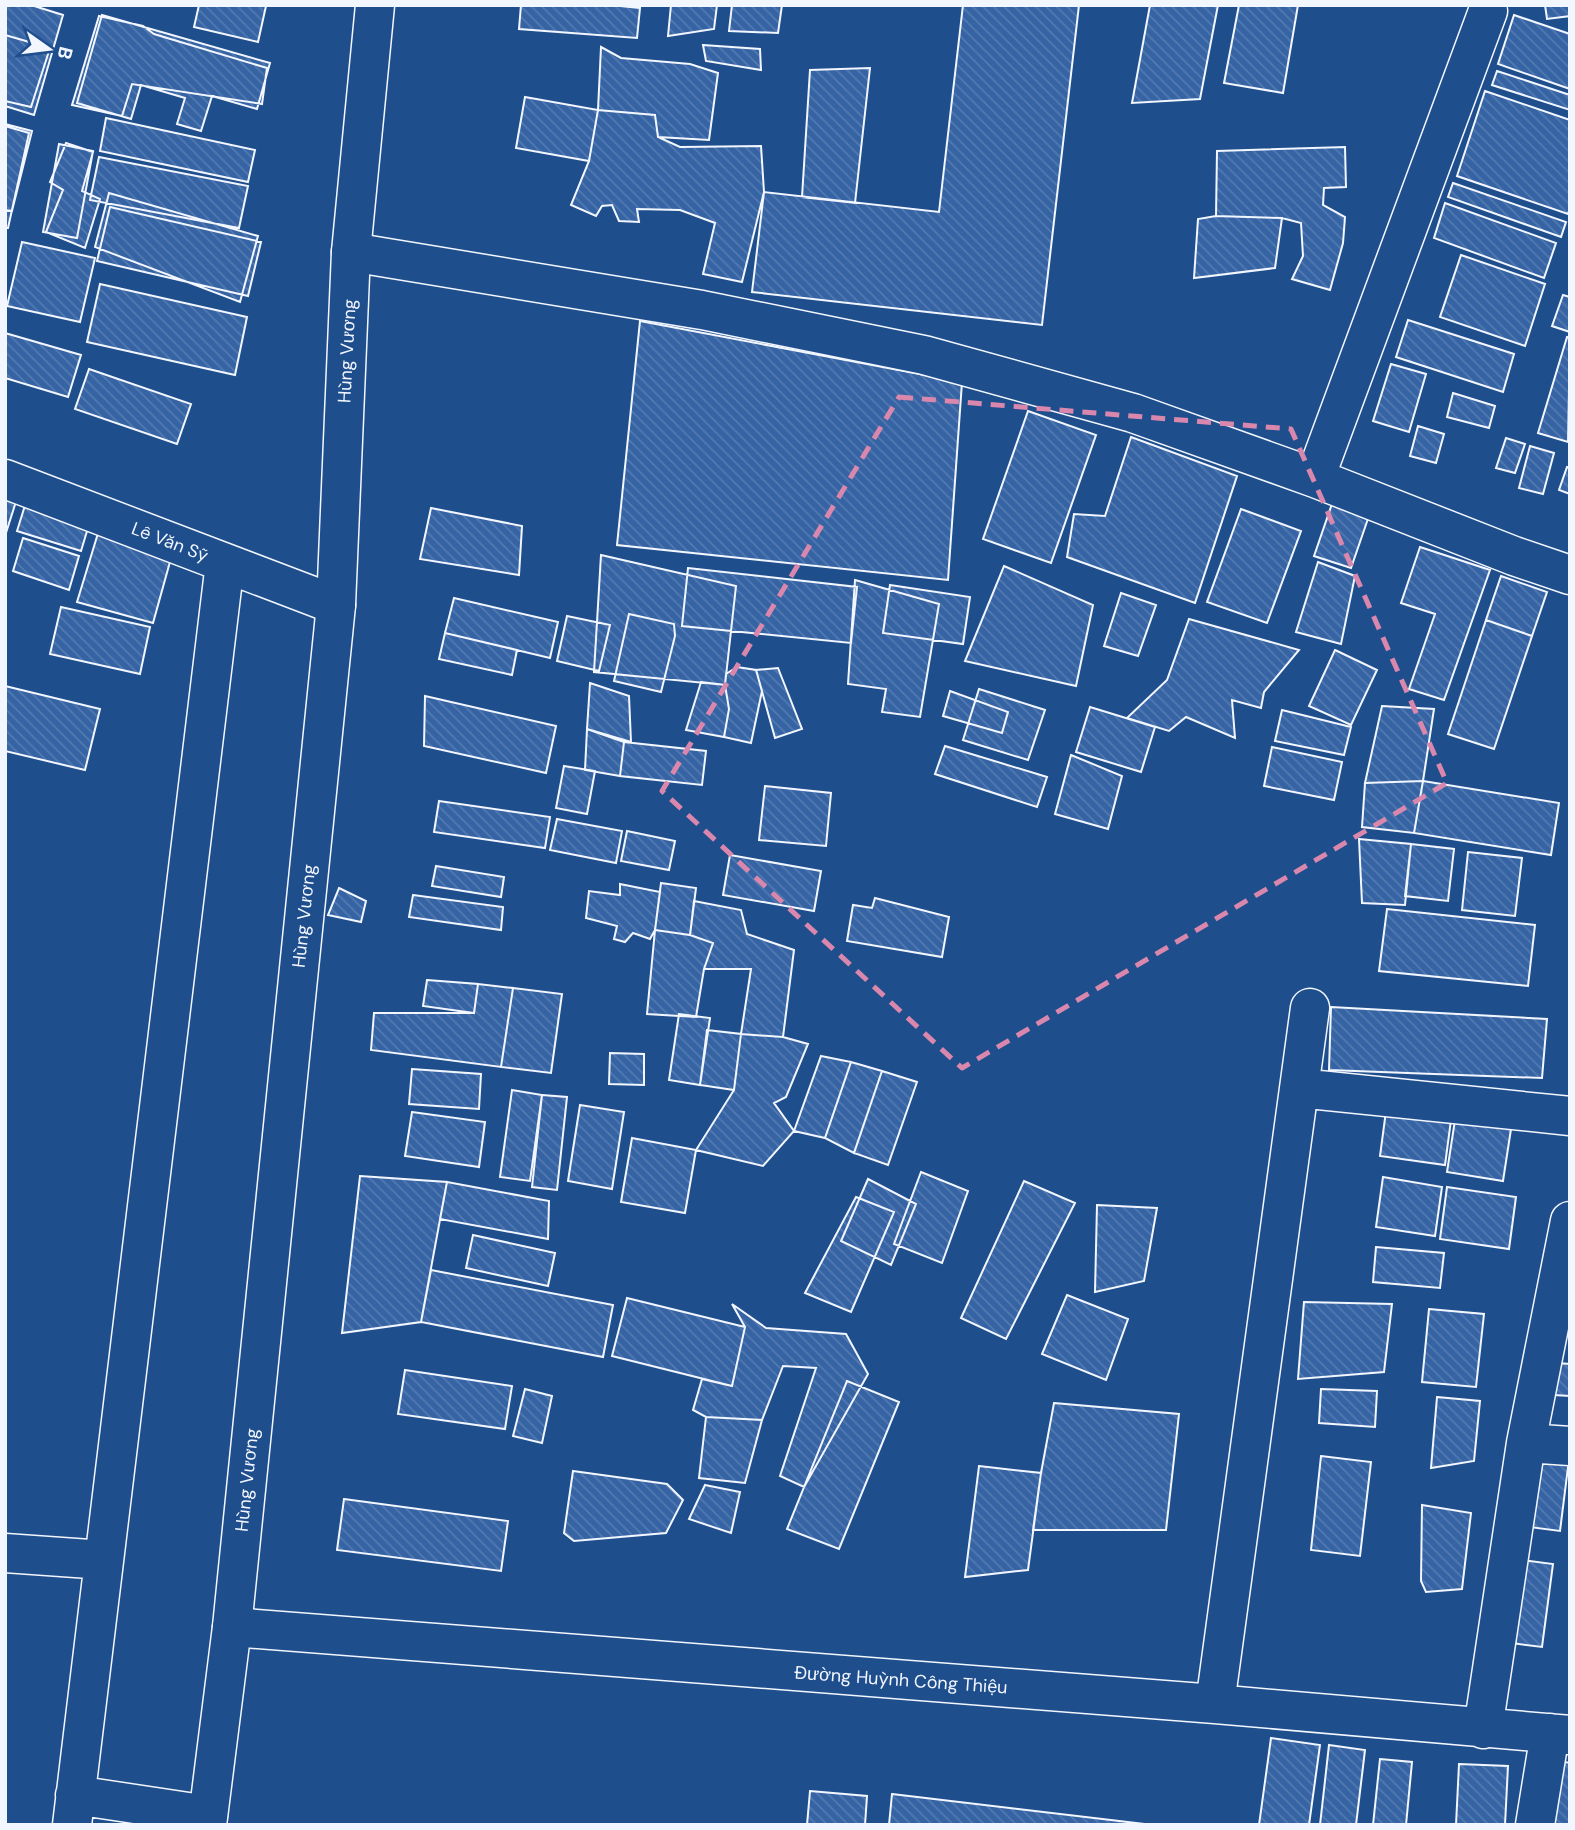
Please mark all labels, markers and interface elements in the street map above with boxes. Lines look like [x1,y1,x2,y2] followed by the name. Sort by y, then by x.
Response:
[14,14,84,84] north arrow
[51,44,79,62] text: B
[332,298,362,404] street label: Hùng Vương
[128,516,212,568] street label: Lê Văn Sỹ
[287,863,321,969] street label: Hùng Vương
[230,1427,264,1533] street label: Hùng Vương
[794,1661,1008,1699] street label: Đường Huỳnh Công Thiệu

